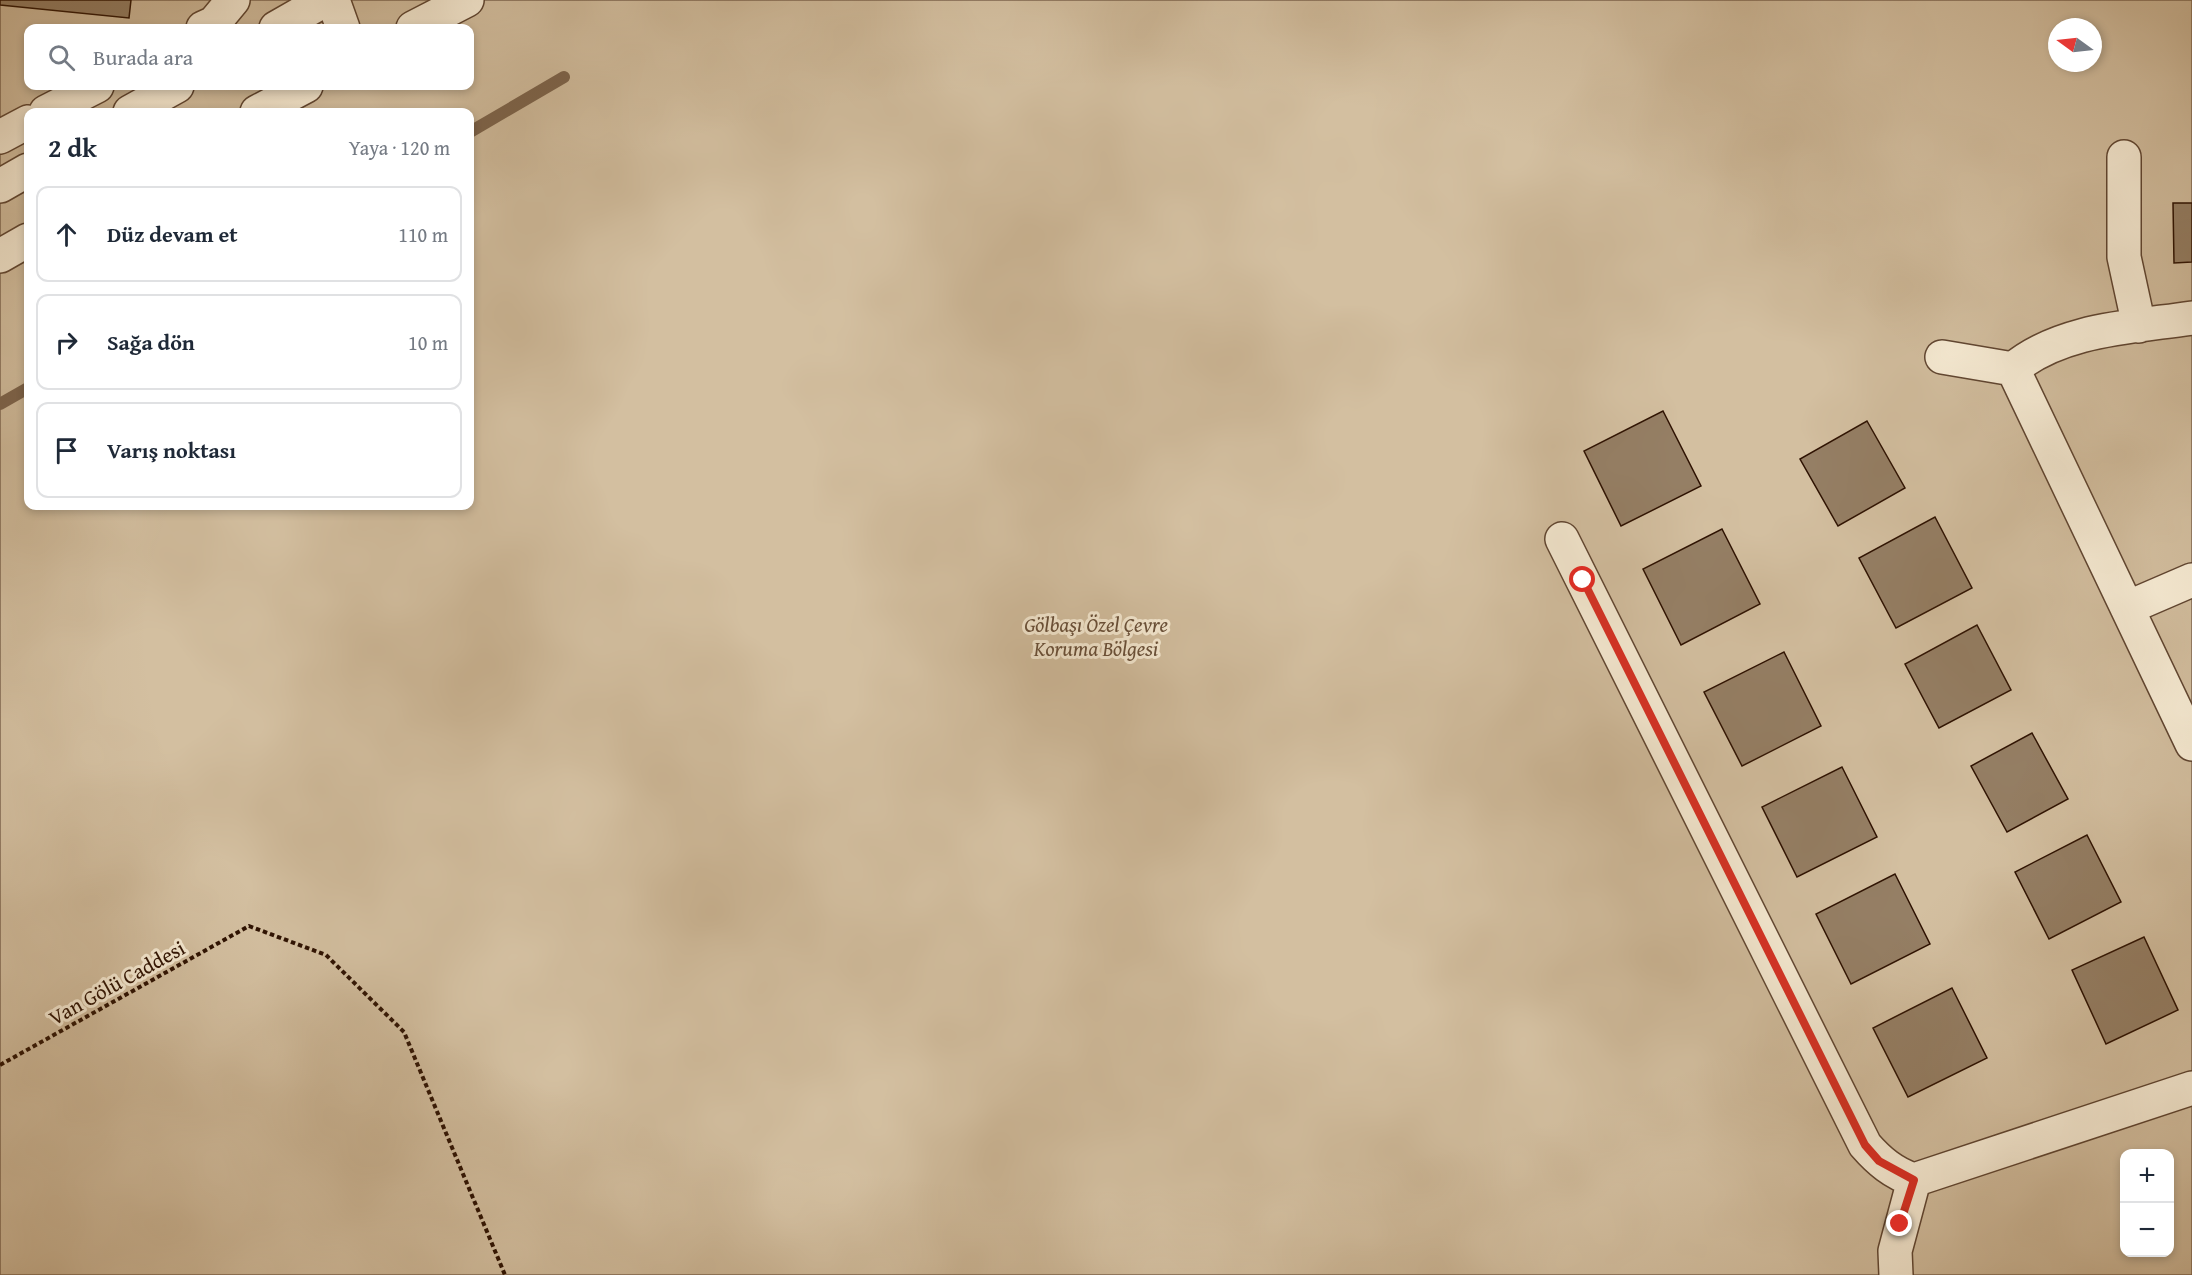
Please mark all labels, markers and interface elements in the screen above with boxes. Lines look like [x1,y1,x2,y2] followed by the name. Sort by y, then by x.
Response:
[2048,18,2102,72] north arrow
[24,24,474,90] search box
[45,41,78,74] icon: search
[93,41,193,73] text: Burada ara
[48,128,97,167] text: 2 dk
[349,133,450,162] text: Yaya · 120 m
[50,218,83,251] icon: ahead
[107,218,238,250] text: Düz devam et
[398,220,448,249] text: 110 m
[50,326,83,359] icon: right
[107,326,195,358] text: Sağa dön
[408,328,448,357] text: 10 m
[50,434,83,467] icon: arrive
[107,434,236,466] text: Varış noktası
[1569,566,1595,592] route start
[1024,609,1168,664] park label: Gölbaşı Özel Çevre Koruma Bölgesi
[43,932,191,1033] street label: Van Gölü Caddesi
[2120,1149,2174,1257] map controls
[2120,1149,2174,1203] button: +
[2120,1203,2174,1257] button: −
[1886,1210,1912,1236] route end

